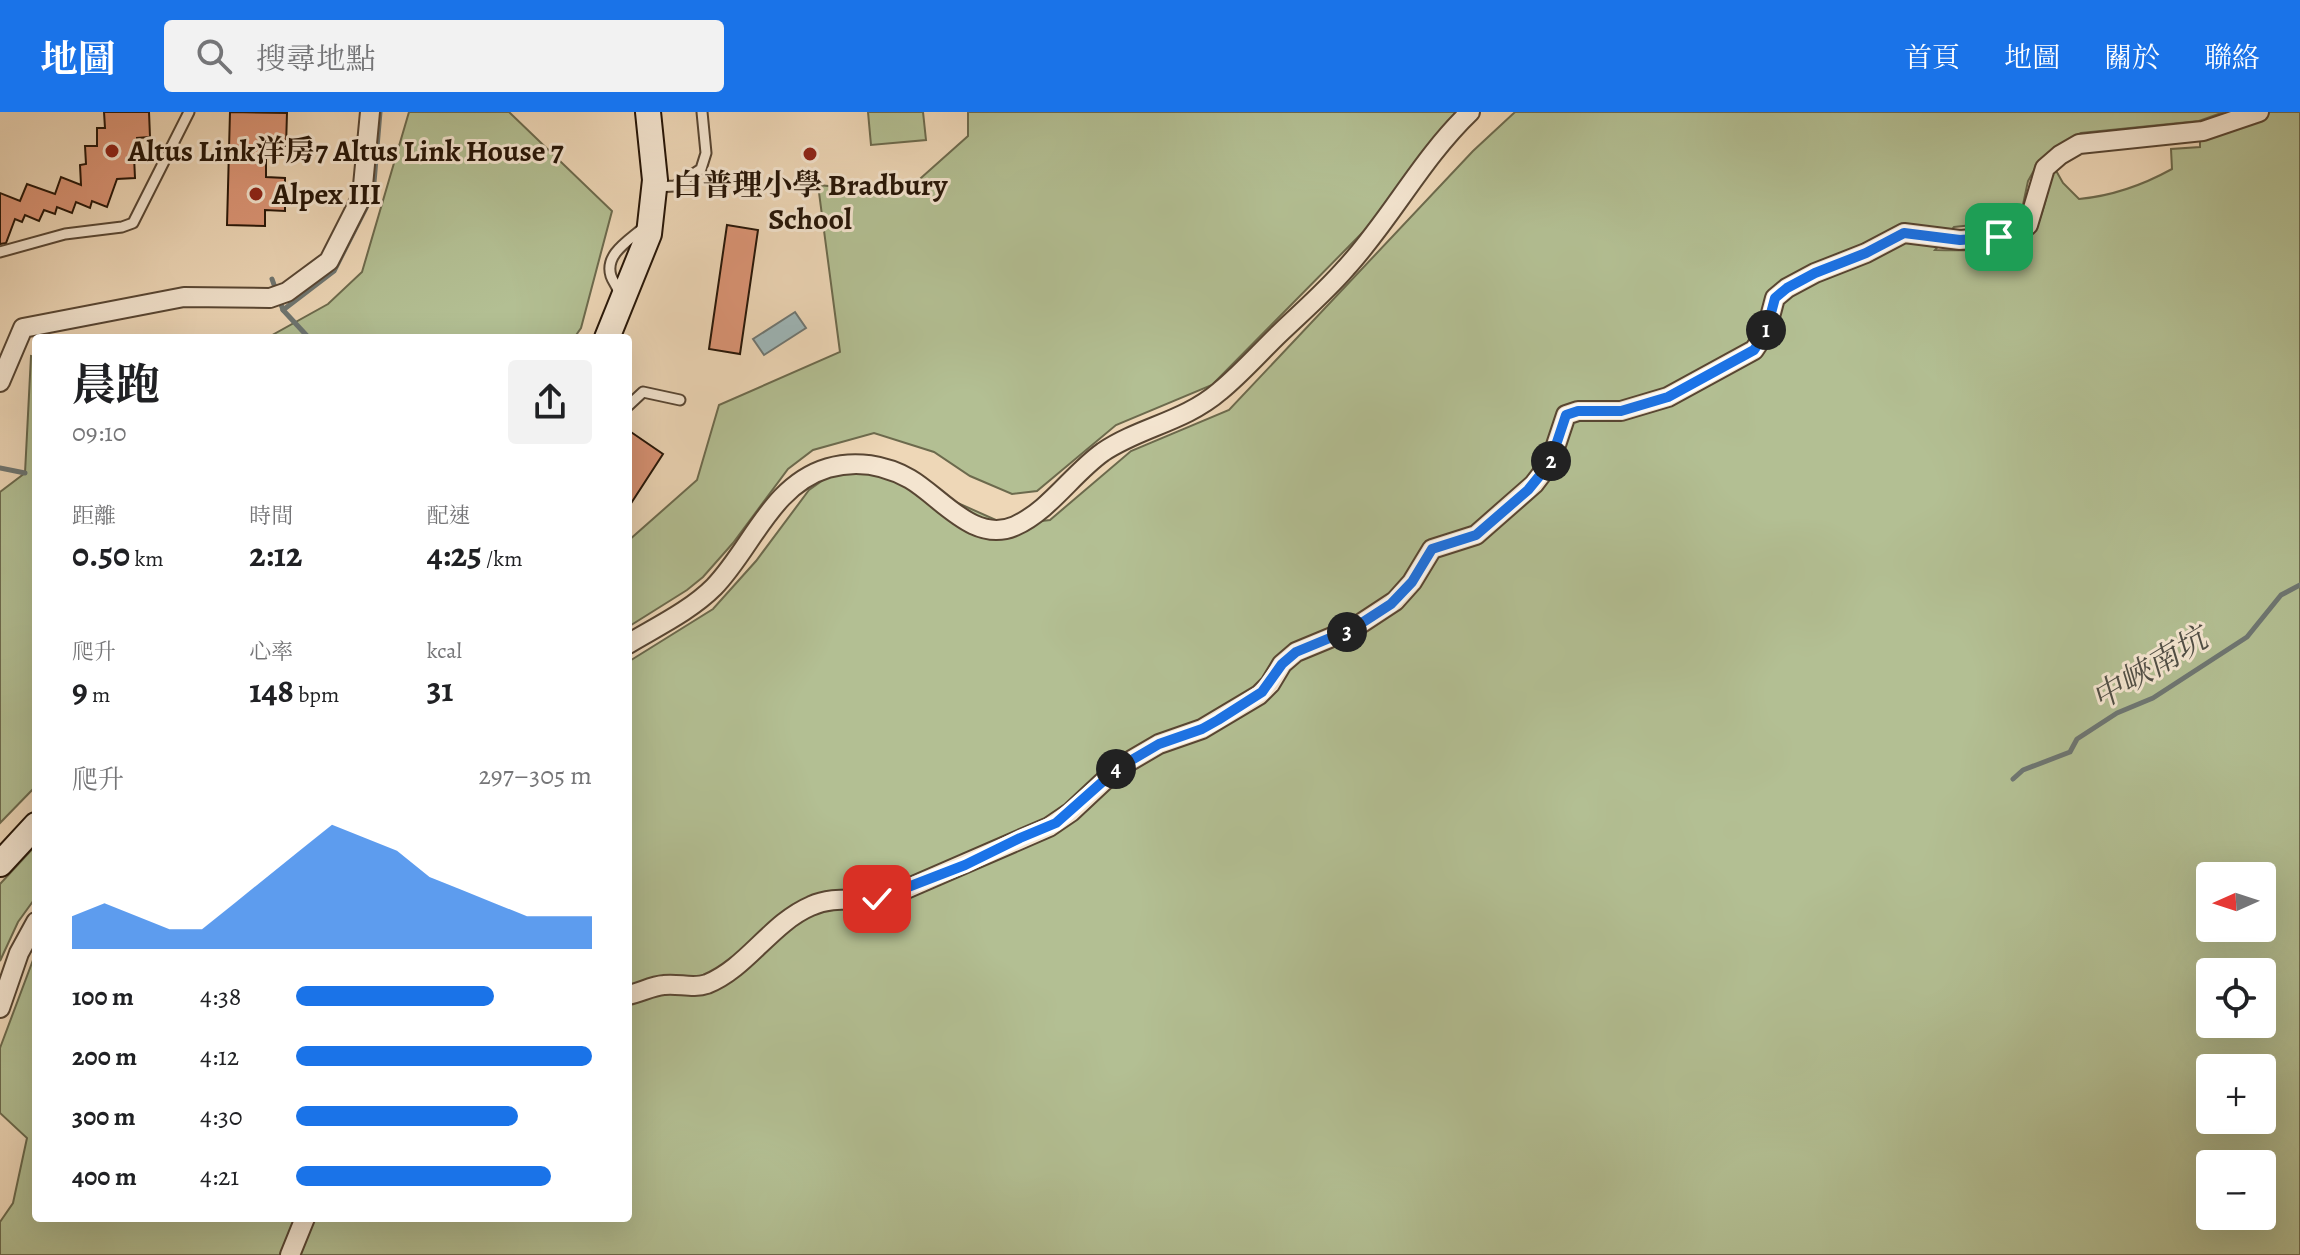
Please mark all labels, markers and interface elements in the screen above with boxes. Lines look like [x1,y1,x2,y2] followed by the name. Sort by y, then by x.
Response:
[164,20,724,92] search box
[40,33,116,85] text: 地圖
[192,34,236,78] icon: search
[256,39,376,79] text: 搜尋地點
[1904,39,1960,77] text: 首頁
[2004,39,2060,77] text: 地圖
[2104,39,2160,77] text: 關於
[2204,39,2260,77] text: 聯絡
[127,131,564,171] place label: Altus Link洋房7 Altus Link House 7
[103,142,121,160] marker: Altus Link洋房7 Altus Link House 7
[801,145,819,163] marker: 白普理小學 Bradbury School
[673,165,949,239] place label: 白普理小學 Bradbury School
[271,174,381,214] place label: Alpex III
[247,185,265,203] marker: Alpex III
[1965,203,2033,271] pin
[1977,215,2021,259] icon: arrive
[1746,310,1786,350] pin: 1
[1762,315,1770,345] text: 1
[72,355,160,415] text: 晨跑
[508,360,592,444] button: share
[72,415,127,450] text: 09:10
[1531,441,1571,481] pin: 2
[1546,446,1556,476] text: 2
[72,501,116,531] text: 距離
[249,501,293,531] text: 時間
[427,501,471,531] text: 配速
[72,531,130,578] text: 0.50
[249,531,302,578] text: 2:12
[427,531,482,578] text: 4:25
[130,544,164,574] text: km
[482,544,523,574] text: /km
[1327,612,1367,652] pin: 3
[2083,614,2219,720] water label: 中峽南坑
[1342,617,1352,647] text: 3
[427,636,462,666] text: kcal
[72,637,116,667] text: 爬升
[249,637,293,667] text: 心率
[427,666,453,713] text: 31
[72,667,88,714] text: 9
[249,667,294,714] text: 148
[88,680,110,710] text: m
[294,680,339,710] text: bpm
[1096,749,1136,789] pin: 4
[1111,754,1121,784] text: 4
[478,758,592,793] text: 297–305 m
[72,762,124,797] text: 爬升
[2196,862,2276,942] north arrow
[2196,862,2276,1230] map controls
[843,865,911,933] pin
[855,877,899,921] icon: check
[2196,958,2276,1038] button: locate
[72,979,134,1014] text: 100 m
[200,979,241,1014] text: 4:38
[72,1039,137,1074] text: 200 m
[200,1039,239,1074] text: 4:12
[2196,1054,2276,1134] button: +
[72,1099,136,1134] text: 300 m
[200,1099,243,1134] text: 4:30
[2196,1150,2276,1230] button: −
[72,1159,137,1194] text: 400 m
[200,1159,239,1194] text: 4:21

